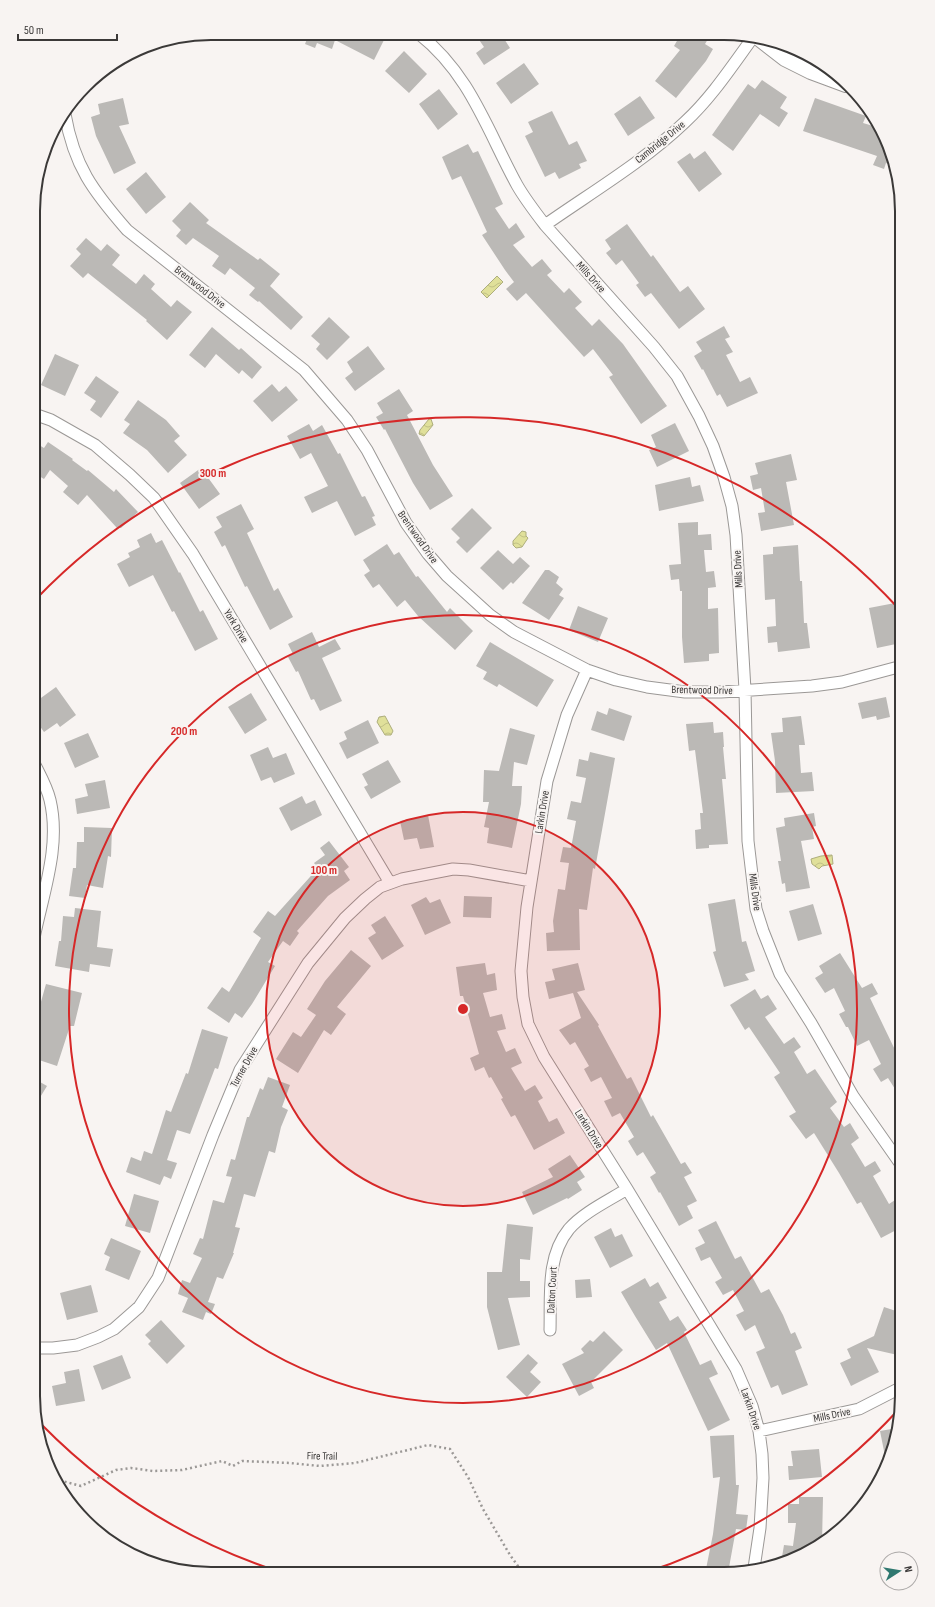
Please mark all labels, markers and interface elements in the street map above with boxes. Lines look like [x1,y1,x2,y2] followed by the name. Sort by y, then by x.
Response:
[18,16,117,42] scale bar
[24,23,44,38] text: 50 m
[632,118,688,166] street label: Cambridge Drive
[574,259,608,295] street label: Mills Drive
[172,263,228,311] street label: Brentwood Drive
[200,466,226,481] text: 300 m
[395,508,441,566] street label: Brentwood Drive
[731,550,745,588] street label: Mills Drive
[221,607,251,645] street label: York Drive
[671,683,733,697] street label: Brentwood Drive
[171,724,197,739] text: 200 m
[532,790,552,834] street label: Larkin Drive
[311,863,337,878] text: 100 m
[746,872,764,912] street label: Mills Drive
[456,1002,470,1016] centre of rings
[227,1044,261,1090] street label: Turner Drive
[572,1107,606,1151] street label: Larkin Drive
[544,1266,560,1314] street label: Dalton Court
[738,1386,764,1432] street label: Larkin Drive
[812,1405,852,1425] street label: Mills Drive
[307,1449,337,1463] street label: Fire Trail
[879,1551,919,1591] north arrow
[901,1565,915,1573] text: N

